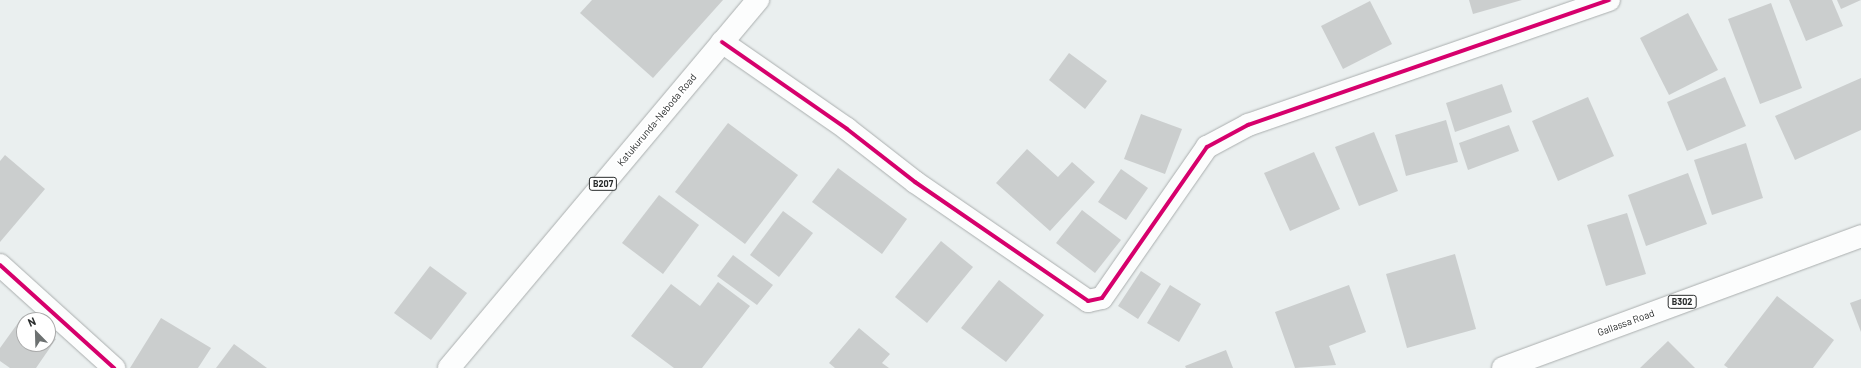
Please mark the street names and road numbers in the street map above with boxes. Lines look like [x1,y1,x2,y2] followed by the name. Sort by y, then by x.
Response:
[615,71,699,169] street label: Katukurunda-Neboda Road
[588,177,618,191] road number: B207
[1667,295,1697,309] road number: B302
[1596,307,1656,339] street label: Gallassa Road

